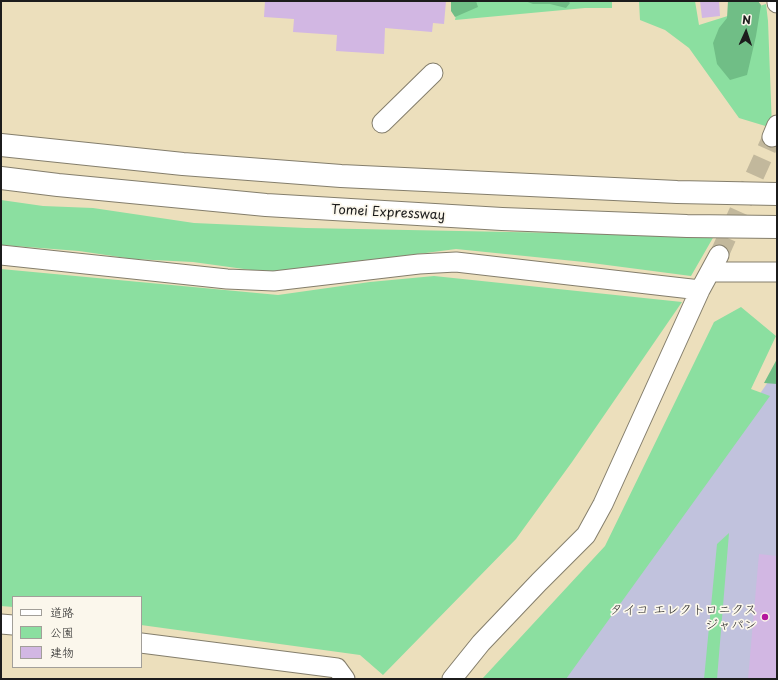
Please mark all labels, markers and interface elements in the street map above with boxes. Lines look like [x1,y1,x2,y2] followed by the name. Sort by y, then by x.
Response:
[742,11,751,28] text: N
[726,12,766,52] north arrow
[331,202,445,224] street label: Tomei Expressway
[12,596,142,668] legend
[610,602,757,633] place label: タイコ エレクトロニクス ジャパン
[50,603,74,621] text: 道路
[760,612,770,622] marker: タイコ エレクトロニクス ジャパン
[50,623,74,641] text: 公園
[50,643,74,661] text: 建物

